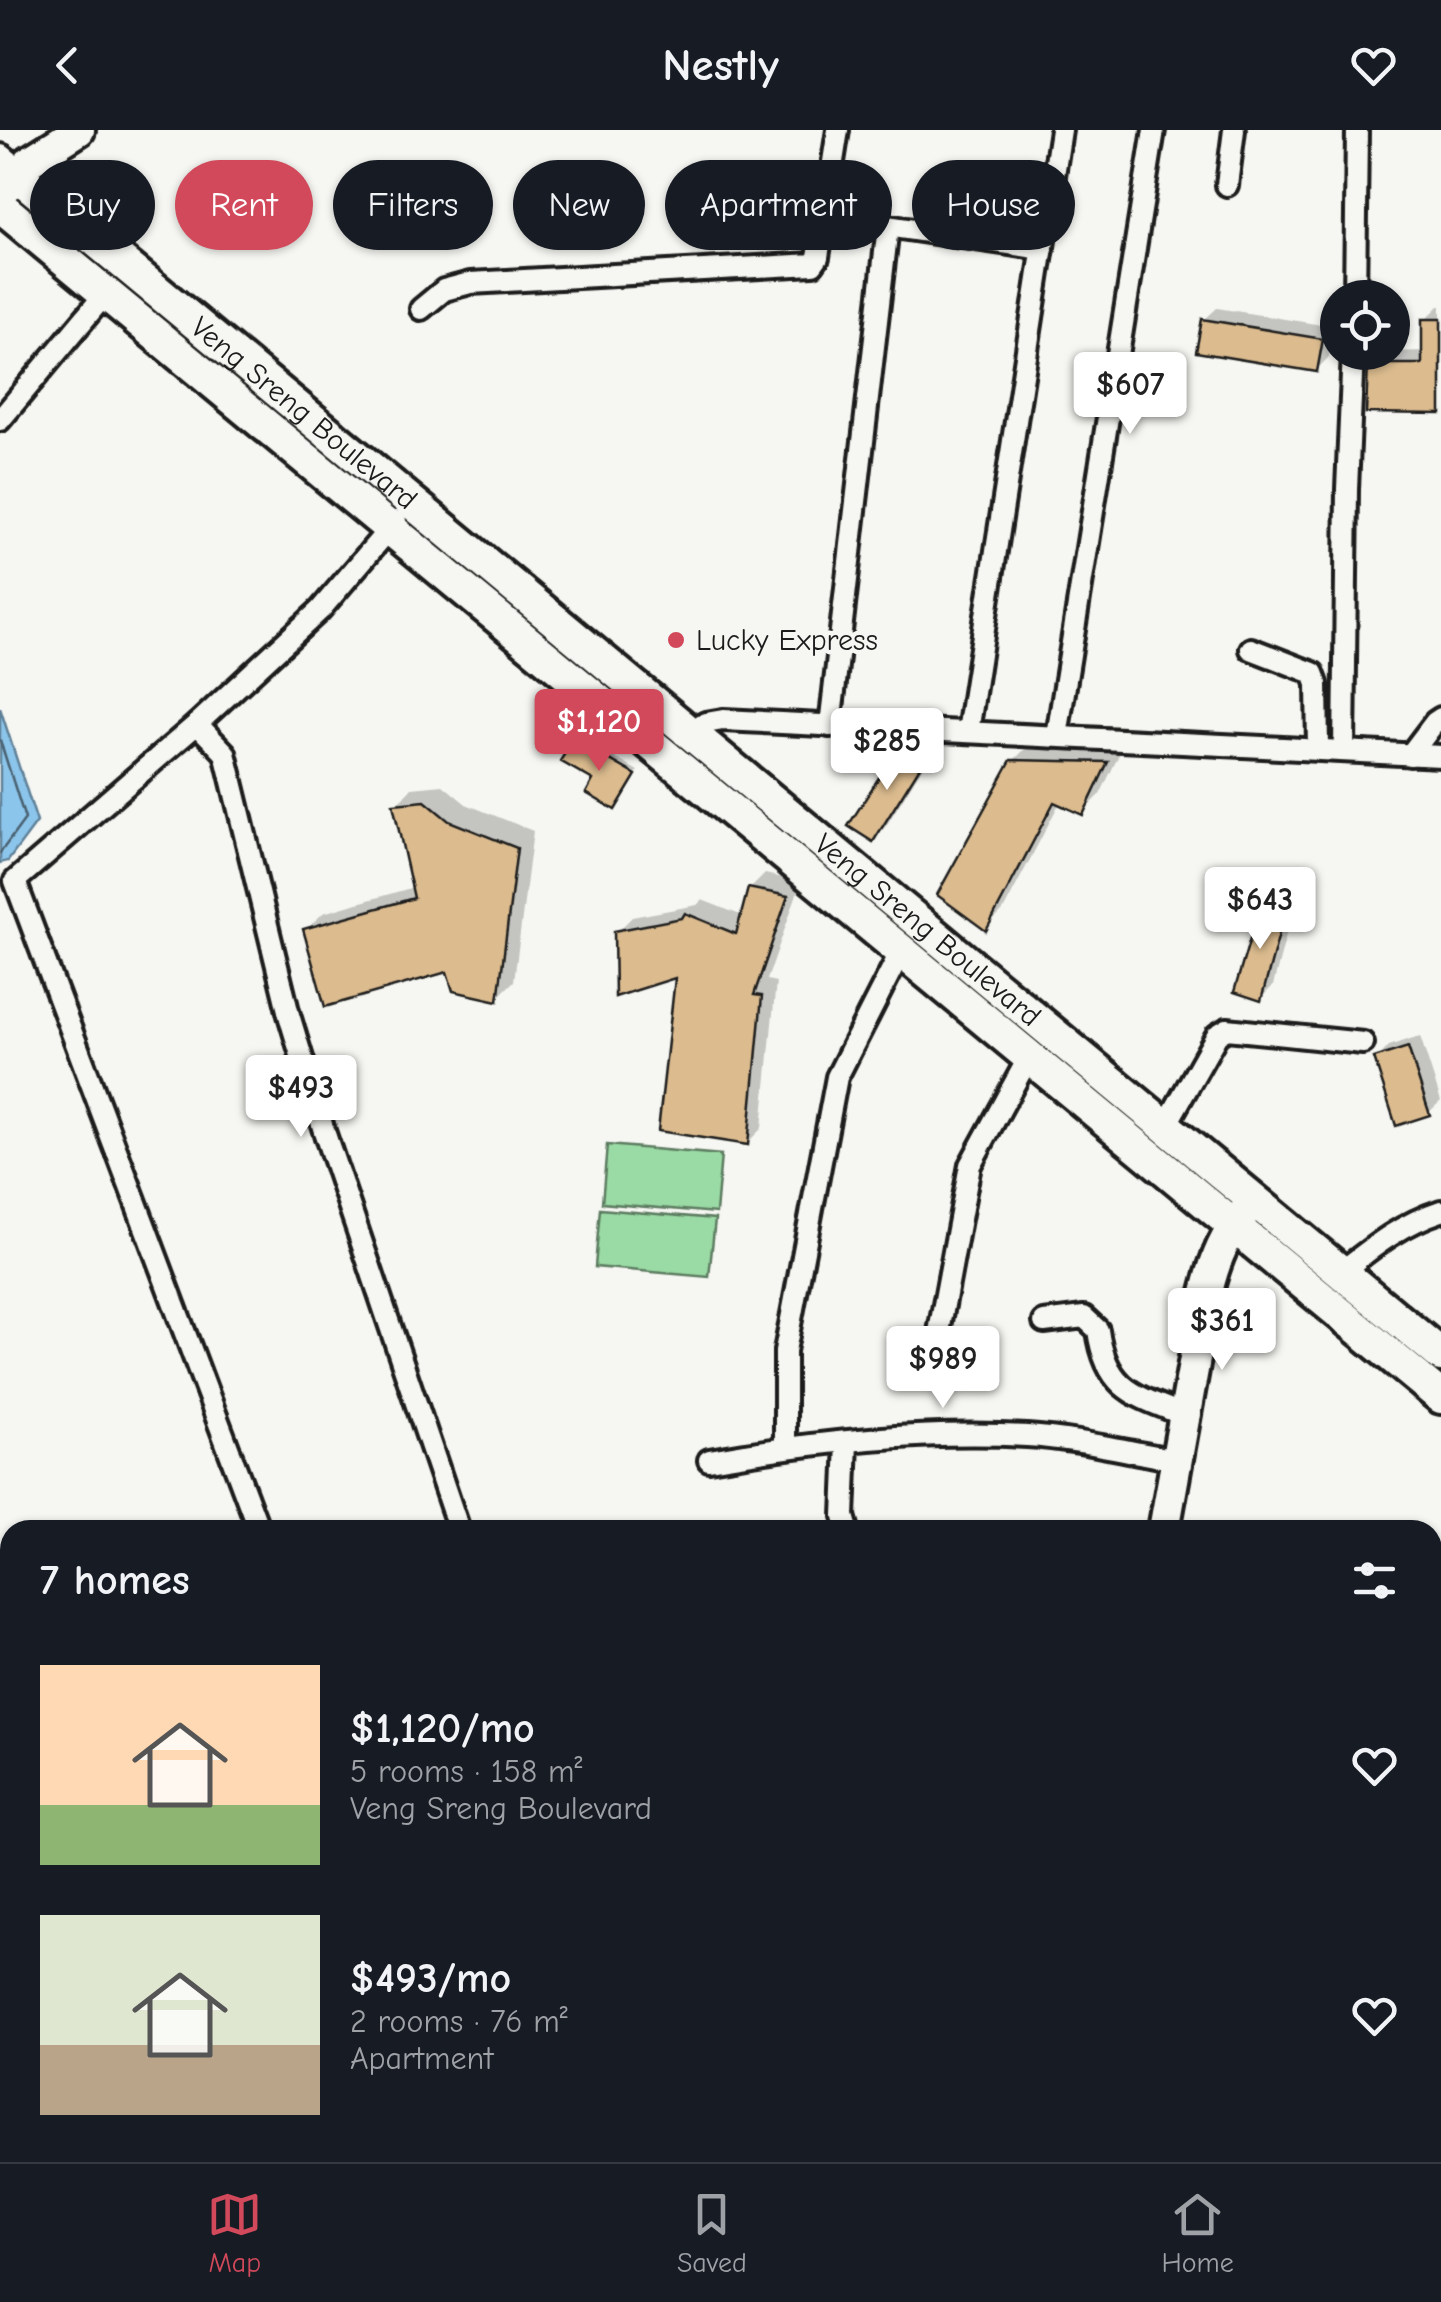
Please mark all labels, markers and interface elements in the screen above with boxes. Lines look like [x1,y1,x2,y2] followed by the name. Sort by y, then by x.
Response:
[40,38,95,93] icon: back
[1346,38,1401,93] icon: heart
[662,39,779,91] text: Nestly
[30,160,155,250] chip: Buy
[175,160,313,250] chip: Rent
[333,160,493,250] chip: Filters
[513,160,645,250] chip: New
[665,160,892,250] chip: Apartment
[912,160,1075,250] chip: House
[1320,280,1410,370] map controls
[1320,280,1410,370] button: locate
[184,309,424,517] street label: Veng Sreng Boulevard
[1071,352,1189,437] pin: $607
[1096,366,1164,403] text: $607
[696,623,878,658] place label: Lucky Express
[665,629,687,651] marker: Lucky Express
[518,689,680,774] pin: $1,120
[557,703,641,740] text: $1,120
[828,708,946,793] pin: $285
[853,722,921,759] text: $285
[808,826,1048,1034] street label: Veng Sreng Boulevard
[1201,867,1319,952] pin: $643
[1227,881,1293,918] text: $643
[242,1055,360,1140] pin: $493
[268,1069,334,1106] text: $493
[1163,1288,1281,1373] pin: $361
[1190,1302,1254,1339] text: $361
[884,1326,1002,1411] pin: $989
[908,1340,978,1377] text: $989
[1347,1553,1402,1608] icon: filters
[40,1556,190,1605] text: 7 homes
[350,1704,535,1753] text: $1,120/mo
[120,1705,240,1825] icon: home
[1347,1738,1402,1793] icon: heart
[350,1753,582,1790] text: 5 rooms · 158 m²
[350,1790,652,1827] text: Veng Sreng Boulevard
[350,1954,511,2003] text: $493/mo
[120,1955,240,2075] icon: home
[1347,1988,1402,2043] icon: heart
[350,2003,568,2040] text: 2 rooms · 76 m²
[350,2040,493,2077] text: Apartment
[207,2187,262,2279] tab: Map
[677,2187,747,2279] tab: Saved
[1161,2187,1234,2279] tab: Home

